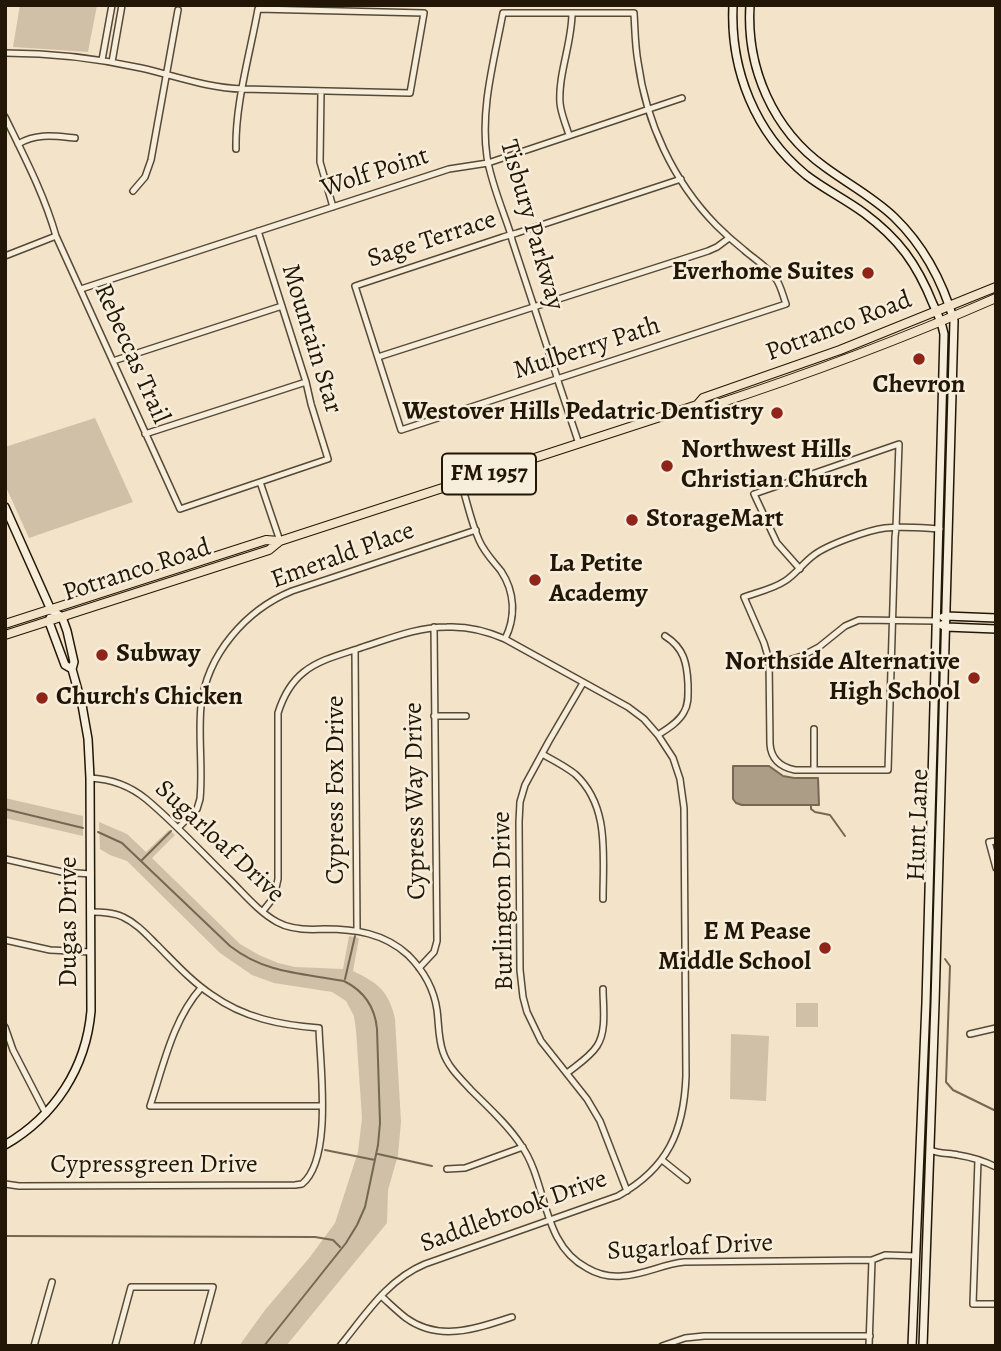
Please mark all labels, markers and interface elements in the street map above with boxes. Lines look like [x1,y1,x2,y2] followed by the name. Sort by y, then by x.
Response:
[492,136,570,314] street label: Tisbury Parkway
[317,141,433,205] street label: Wolf Point
[364,205,500,275] street label: Sage Terrace
[672,257,854,289] place label: Everhome Suites
[273,261,349,417] street label: Mountain Star
[860,265,876,281] marker: Everhome Suites
[86,279,176,429] street label: Rebeccas Trail
[762,285,916,369] street label: Potranco Road
[510,311,664,387] street label: Mulberry Path
[911,351,927,367] marker: Chevron
[873,370,965,402] place label: Chevron
[402,397,763,429] place label: Westover Hills Pedatric Dentistry
[769,405,785,421] marker: Westover Hills Pedatric Dentistry
[681,435,868,496] place label: Northwest Hills Christian Church
[442,453,536,494] road number: FM 1957
[659,458,675,474] marker: Northwest Hills Christian Church
[646,504,784,536] place label: StorageMart
[624,512,640,528] marker: StorageMart
[267,516,419,596] street label: Emerald Place
[59,532,215,610] street label: Potranco Road
[549,549,648,610] place label: La Petite Academy
[527,572,543,588] marker: La Petite Academy
[116,639,200,671] place label: Subway
[94,647,110,663] marker: Subway
[725,647,960,708] place label: Northside Alternative High School
[966,670,982,686] marker: Northside Alternative High School
[56,682,243,714] place label: Church's Chicken
[34,690,50,706] marker: Church's Chicken
[321,695,353,885] street label: Cypress Fox Drive
[399,702,433,900] street label: Cypress Way Drive
[901,768,937,882] street label: Hunt Lane
[148,774,290,910] street label: Sugarloaf Drive
[487,811,521,991] street label: Burlington Drive
[54,856,86,988] street label: Dugas Drive
[658,917,811,978] place label: E M Pease Middle School
[817,940,833,956] marker: E M Pease Middle School
[50,1150,258,1182] street label: Cypressgreen Drive
[416,1164,612,1260] street label: Saddlebrook Drive
[606,1228,774,1268] street label: Sugarloaf Drive

